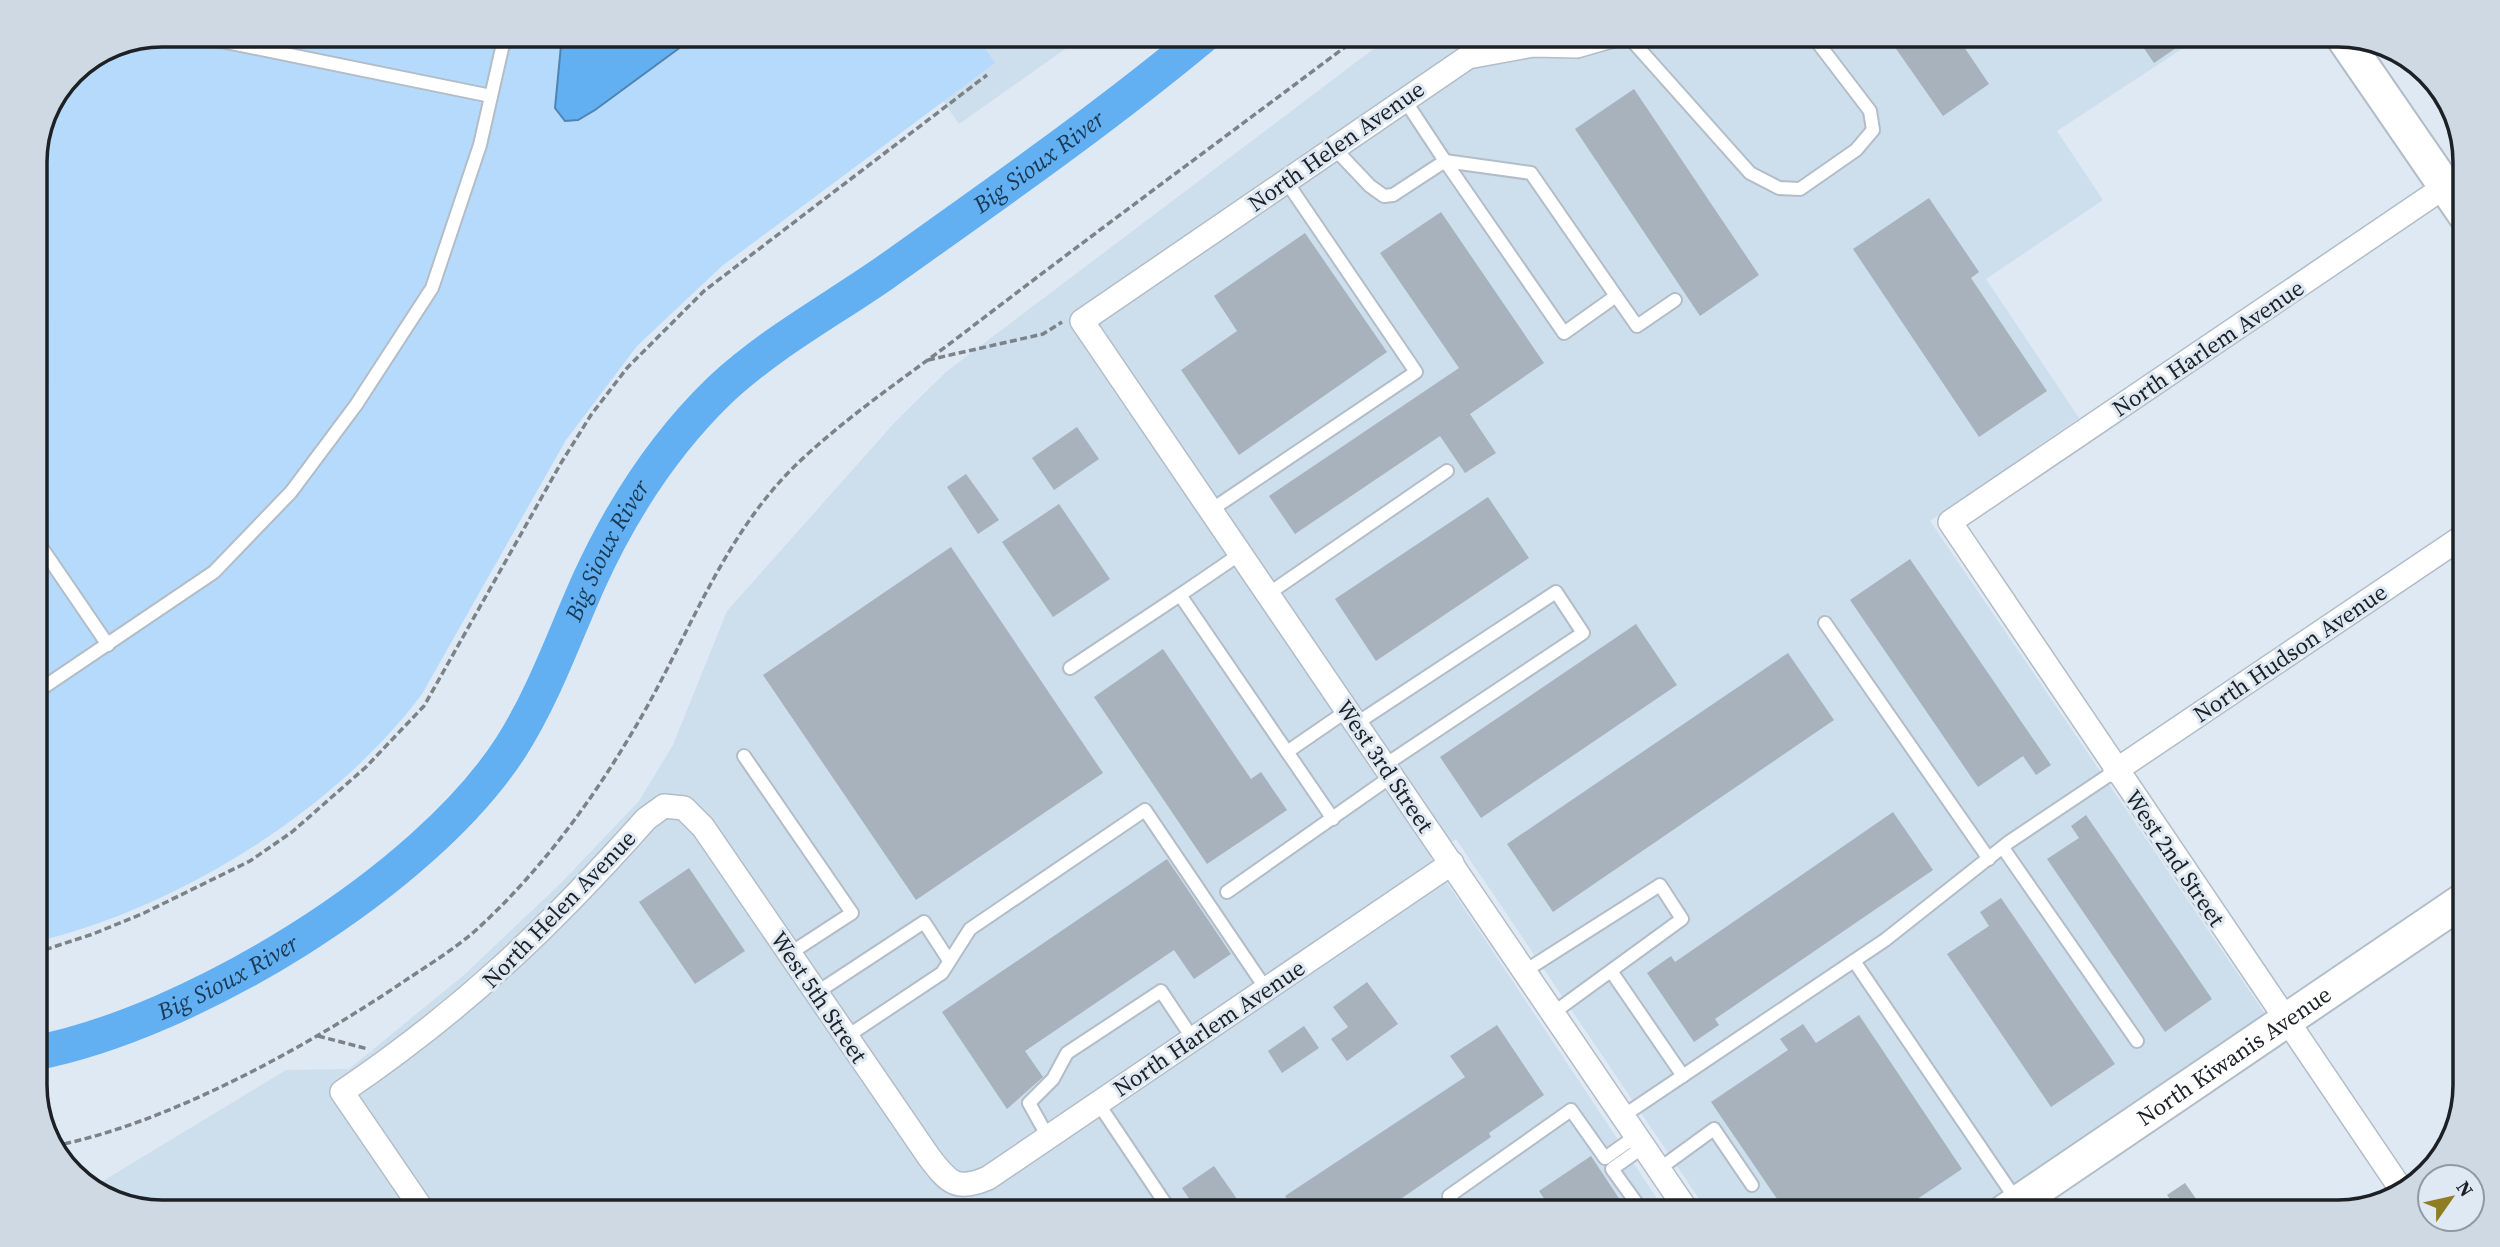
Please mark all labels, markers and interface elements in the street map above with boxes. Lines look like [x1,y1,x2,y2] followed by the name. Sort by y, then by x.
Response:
[1241,73,1431,219] street label: North Helen Avenue
[965,102,1112,221] water label: Big Sioux River
[2106,272,2310,424] street label: North Harlem Avenue
[556,472,658,627] water label: Big Sioux River
[2187,576,2393,730] street label: North Hudson Avenue
[1329,693,1442,839] street label: West 3rd Street
[2117,783,2233,933] street label: West 2nd Street
[475,823,643,995] street label: North Helen Avenue
[763,925,875,1070] street label: West 5th Street
[151,926,306,1028] water label: Big Sioux River
[1107,952,1311,1104] street label: North Harlem Avenue
[2130,978,2338,1133] street label: North Kiwanis Avenue
[2416,1163,2486,1233] north arrow
[2450,1175,2480,1202] text: N

